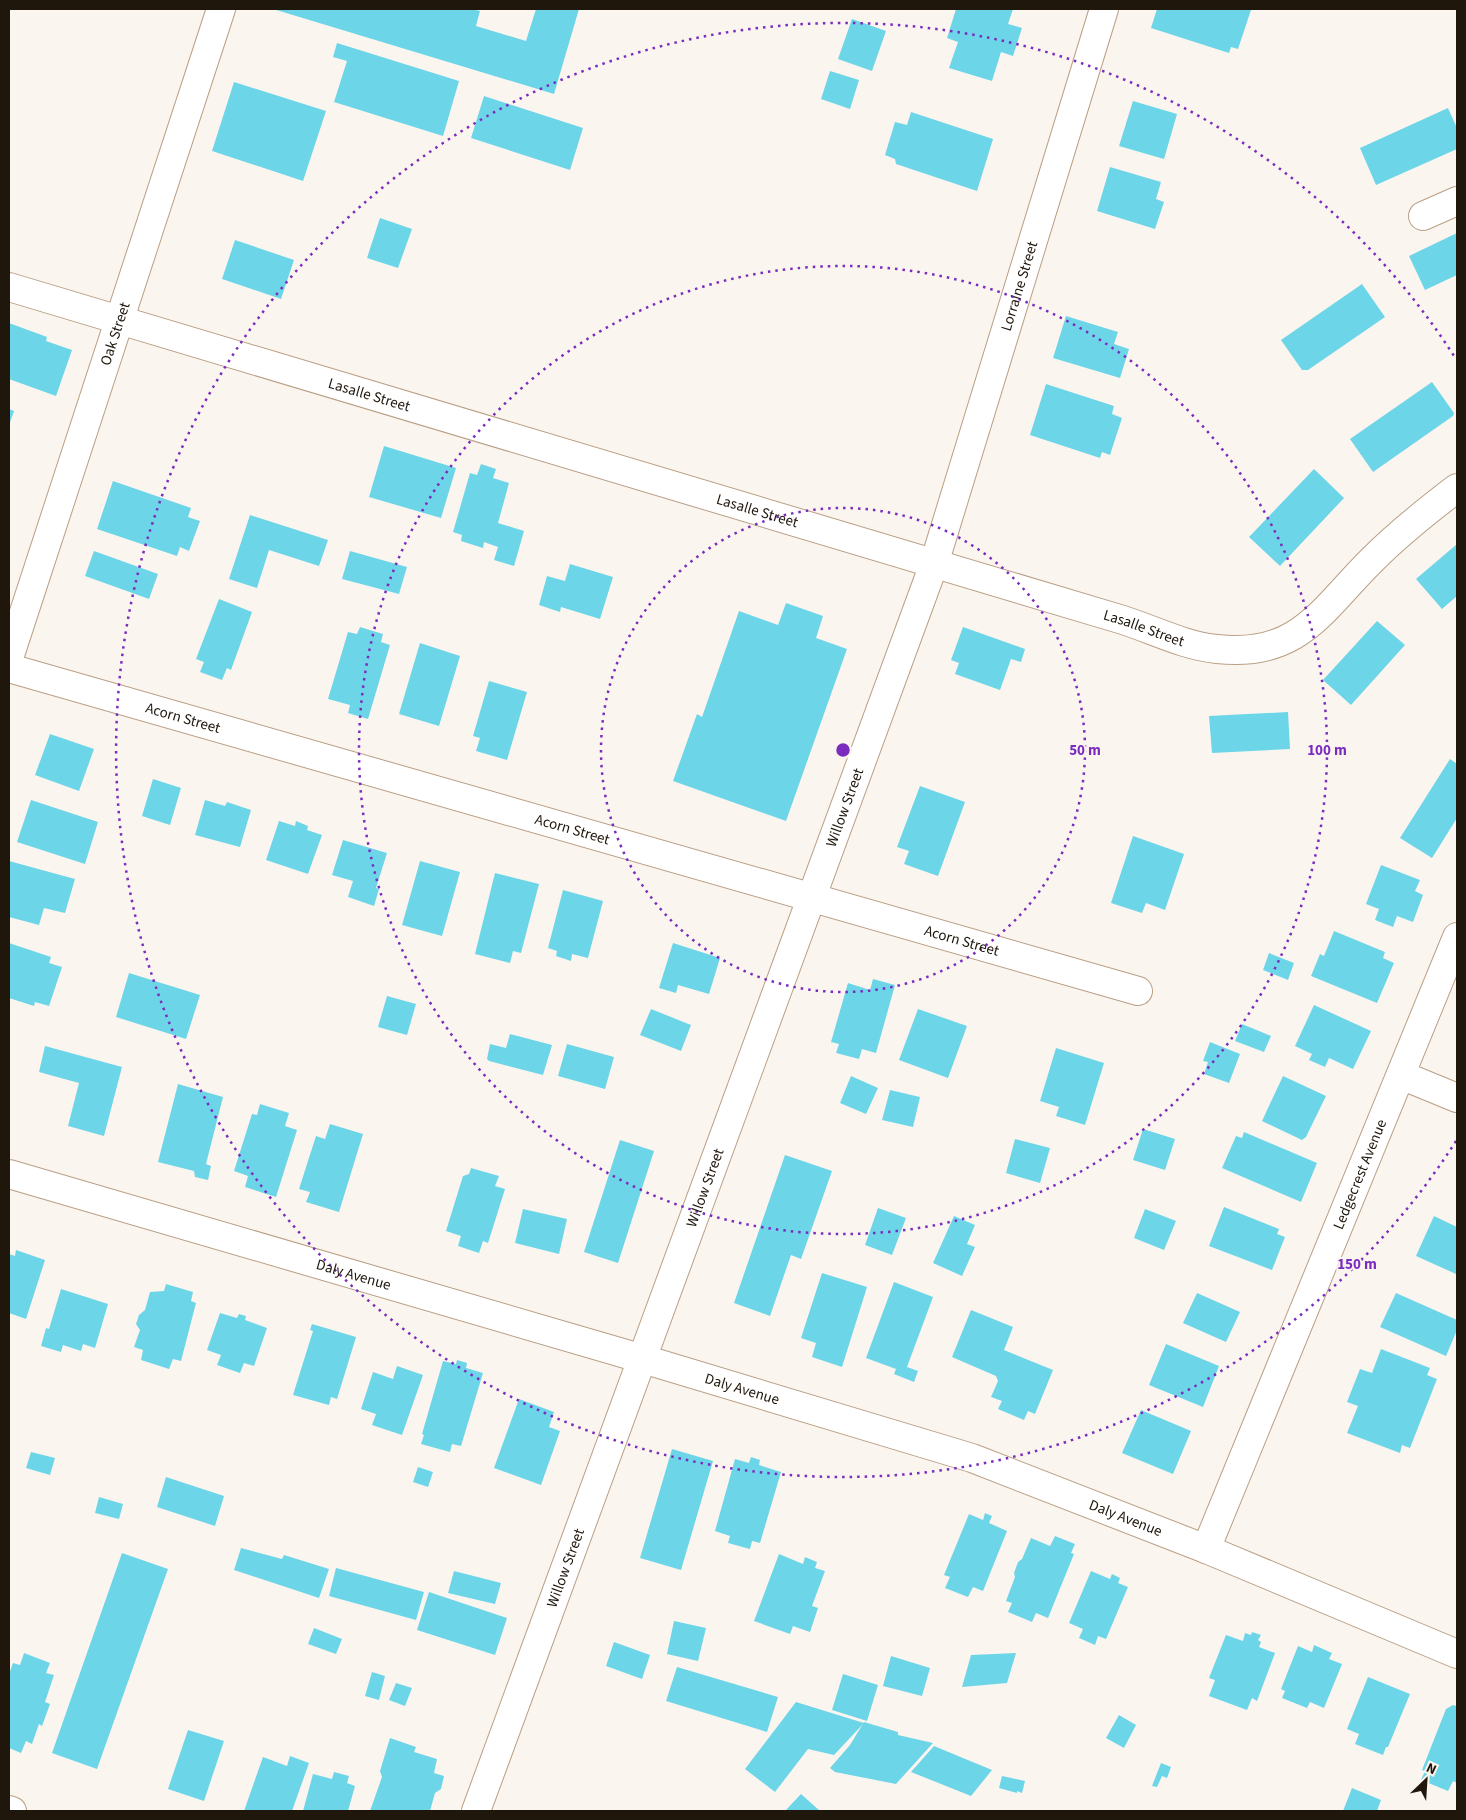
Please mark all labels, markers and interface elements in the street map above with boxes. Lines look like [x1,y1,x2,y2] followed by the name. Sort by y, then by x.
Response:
[996,239,1043,334] street label: Lorraine Street
[95,300,136,368] street label: Oak Street
[326,373,413,417] street label: Lasalle Street
[714,489,801,533] street label: Lasalle Street
[1101,605,1187,652] street label: Lasalle Street
[143,698,223,739] street label: Acorn Street
[1069,740,1101,761] text: 50 m
[1307,740,1347,761] text: 100 m
[834,741,852,759] centre of rings
[821,765,869,850] street label: Willow Street
[532,809,612,850] street label: Acorn Street
[922,920,1001,962] street label: Acorn Street
[1328,1116,1392,1233] street label: Ledgecrest Avenue
[681,1145,729,1230] street label: Willow Street
[314,1254,393,1296] street label: Daly Avenue
[1337,1254,1377,1275] text: 150 m
[702,1368,782,1410] street label: Daly Avenue
[1086,1495,1165,1542] street label: Daly Avenue
[542,1526,590,1610] street label: Willow Street
[1401,1755,1451,1805] north arrow
[1423,1758,1440,1780] text: N

